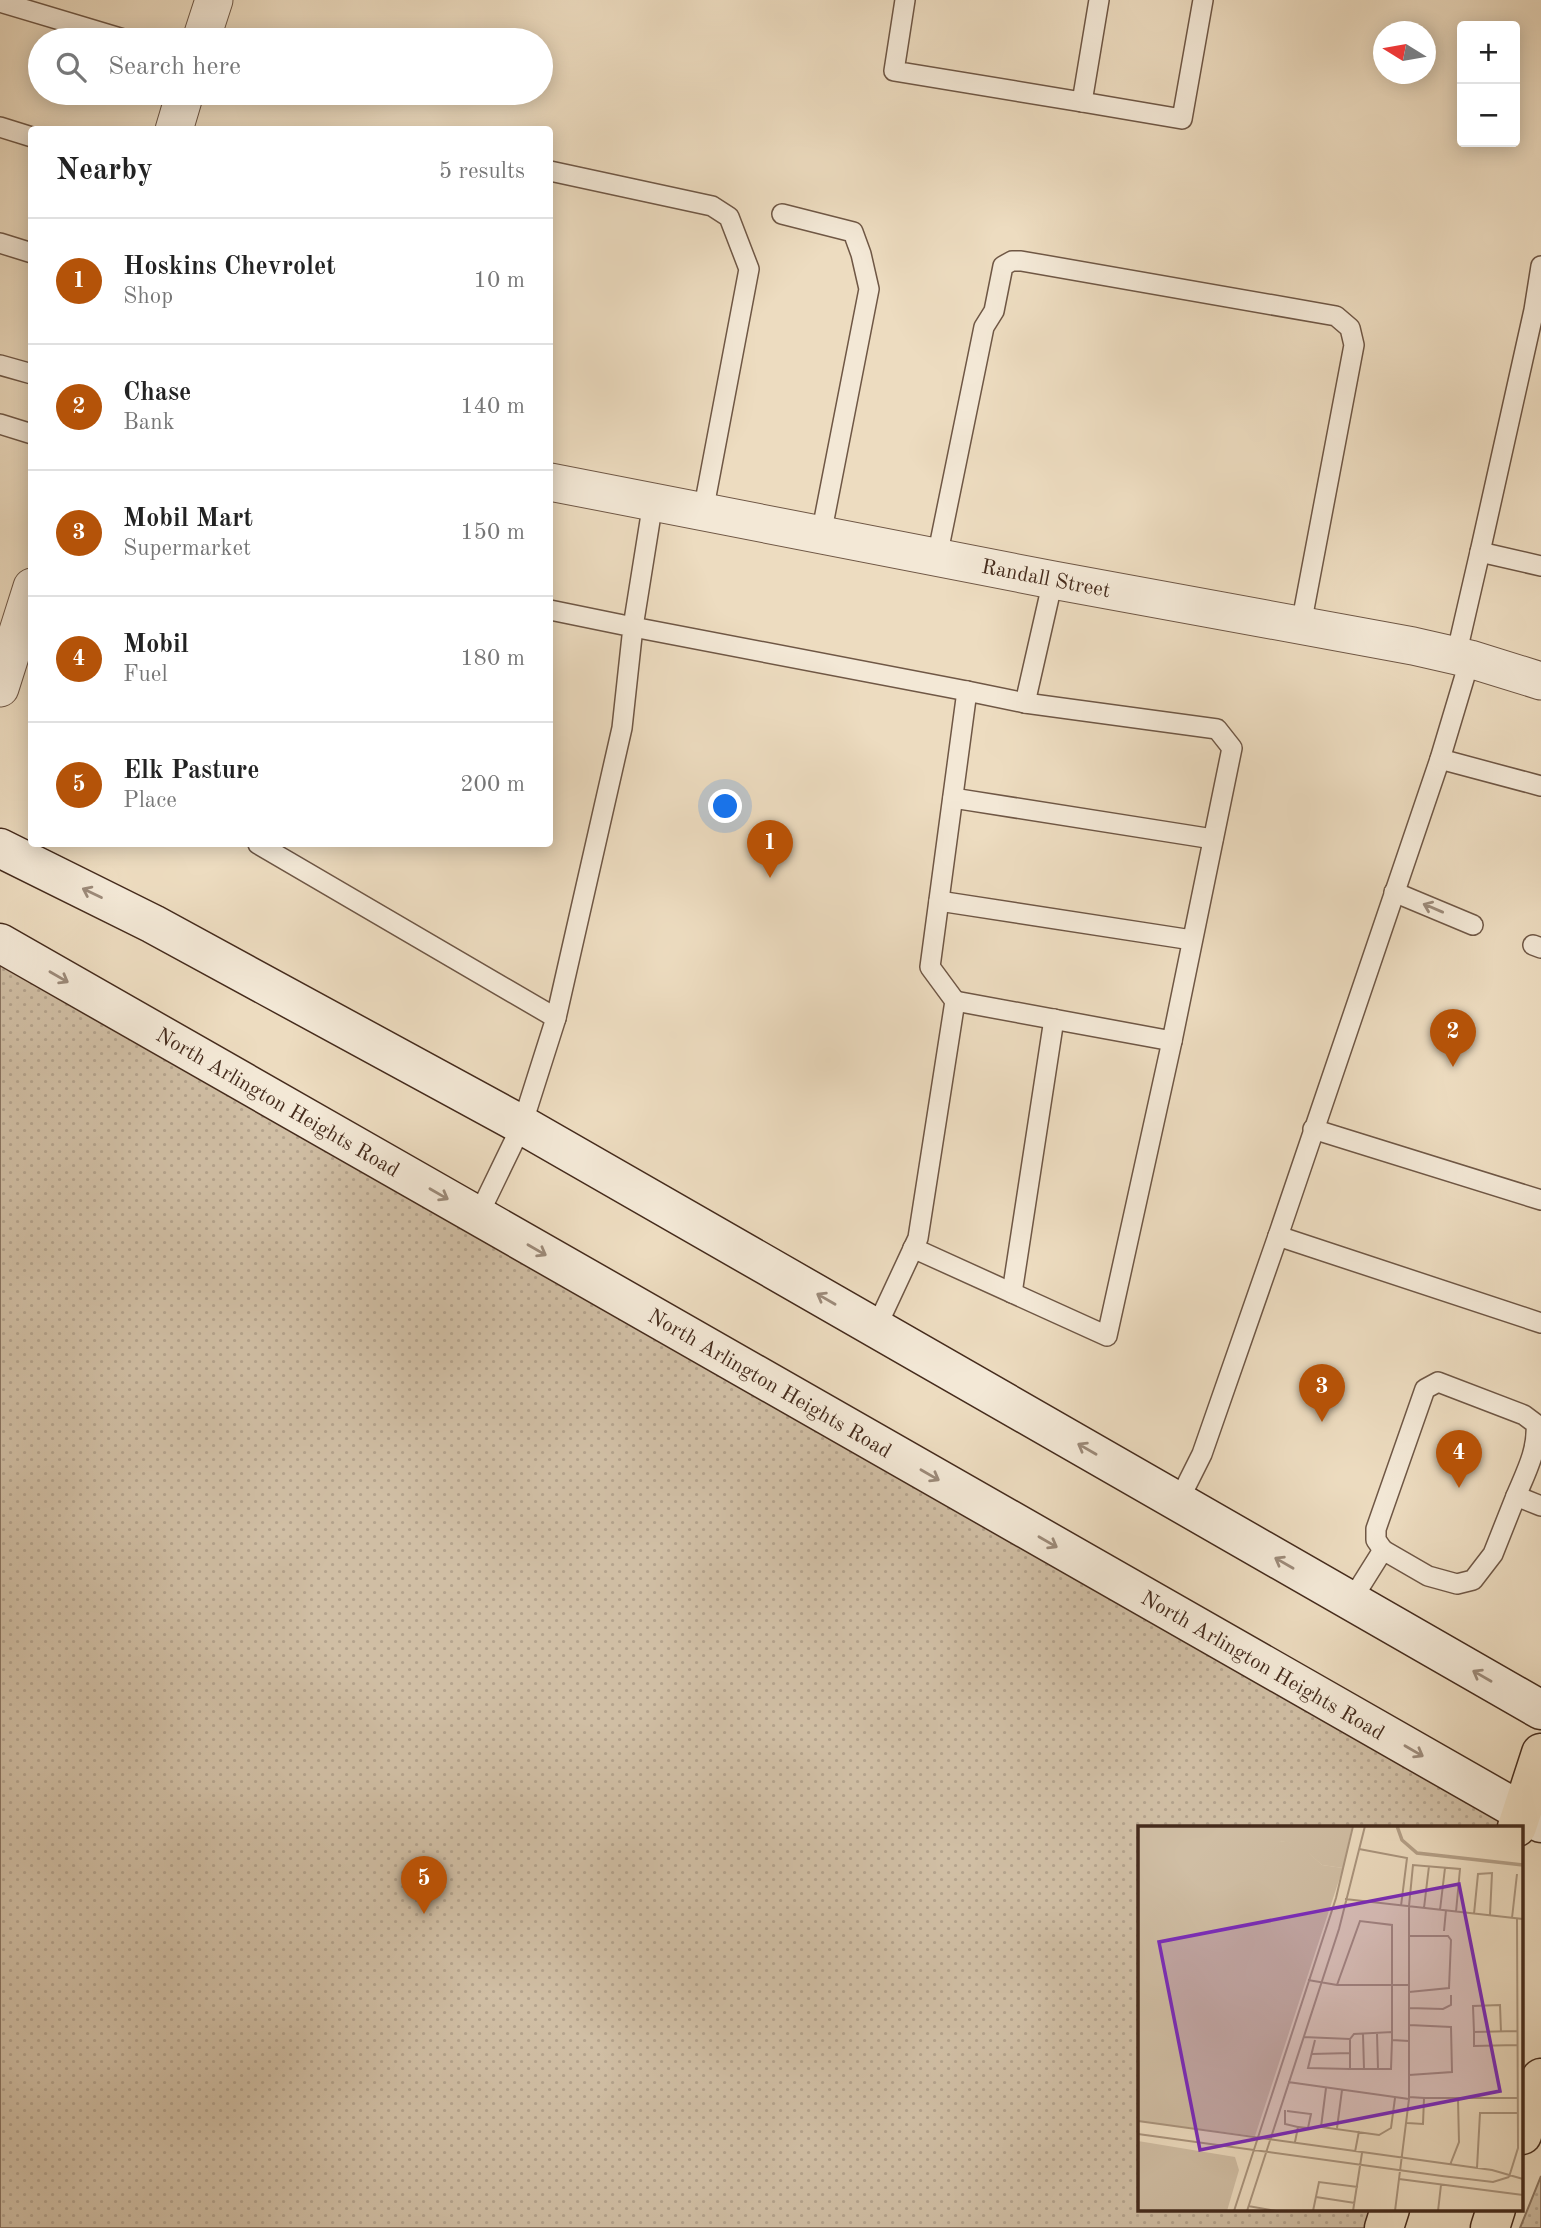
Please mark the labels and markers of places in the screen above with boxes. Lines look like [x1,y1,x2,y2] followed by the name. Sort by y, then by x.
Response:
[747,820,793,878] pin: 1
[1430,1009,1476,1067] pin: 2
[1299,1364,1345,1422] pin: 3
[1436,1430,1482,1488] pin: 4
[401,1856,447,1914] pin: 5

